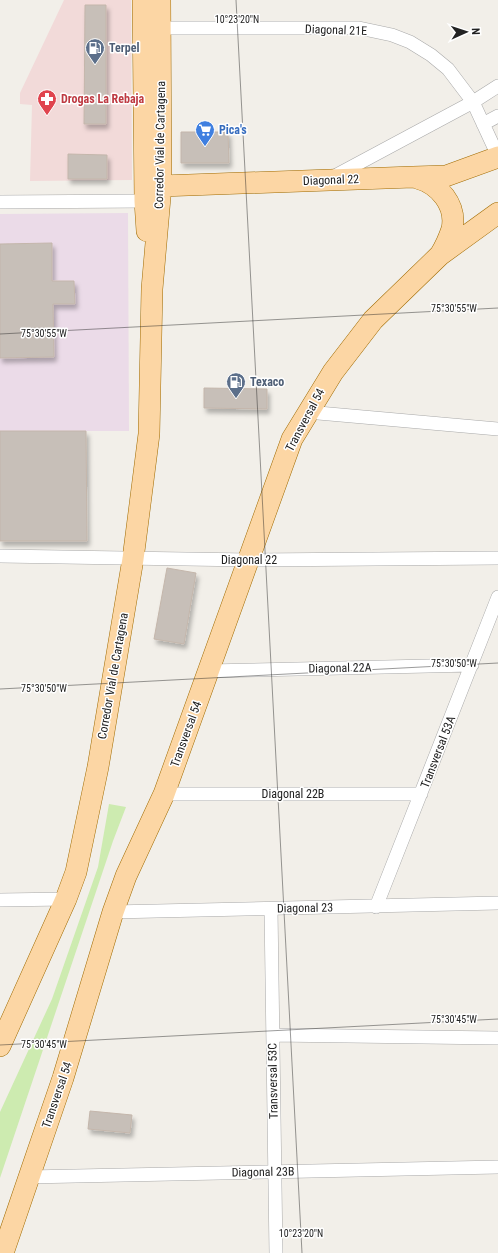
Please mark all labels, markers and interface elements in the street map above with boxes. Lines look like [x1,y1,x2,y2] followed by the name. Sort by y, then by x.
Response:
[446,12,486,52] north arrow
[215,14,259,25] text: 10°23'20"N
[305,22,367,38] street label: Diagonal 21E
[469,28,482,35] text: N
[84,37,106,65] fuel station icon: Terpel
[109,41,139,55] place label: Terpel
[152,81,168,209] street label: Corredor Vial de Cartagena
[36,88,58,116] pharmacy icon: Drogas La Rebaja
[61,92,145,106] place label: Drogas La Rebaja
[194,119,216,147] supermarket icon: Pica's
[219,123,247,137] place label: Pica's
[303,172,359,188] street label: Diagonal 22
[431,303,477,314] text: 75°30'55"W
[21,328,67,339] text: 75°30'55"W
[225,371,247,399] fuel station icon: Texaco
[250,375,284,389] place label: Texaco
[283,386,327,454] street label: Transversal 54
[221,553,277,567] street label: Diagonal 22
[95,612,131,740] street label: Corredor Vial de Cartagena
[431,658,477,669] text: 75°30'50"W
[308,660,372,676] street label: Diagonal 22A
[21,683,67,694] text: 75°30'50"W
[168,699,204,769] street label: Transversal 54
[418,714,458,790] street label: Transversal 53A
[262,787,324,801] street label: Diagonal 22B
[277,901,333,915] street label: Diagonal 23
[431,1014,477,1025] text: 75°30'45"W
[21,1039,67,1050] text: 75°30'45"W
[265,1043,281,1119] street label: Transversal 53C
[39,1060,75,1130] street label: Transversal 54
[231,1164,295,1180] street label: Diagonal 23B
[279,1228,323,1239] text: 10°23'20"N

